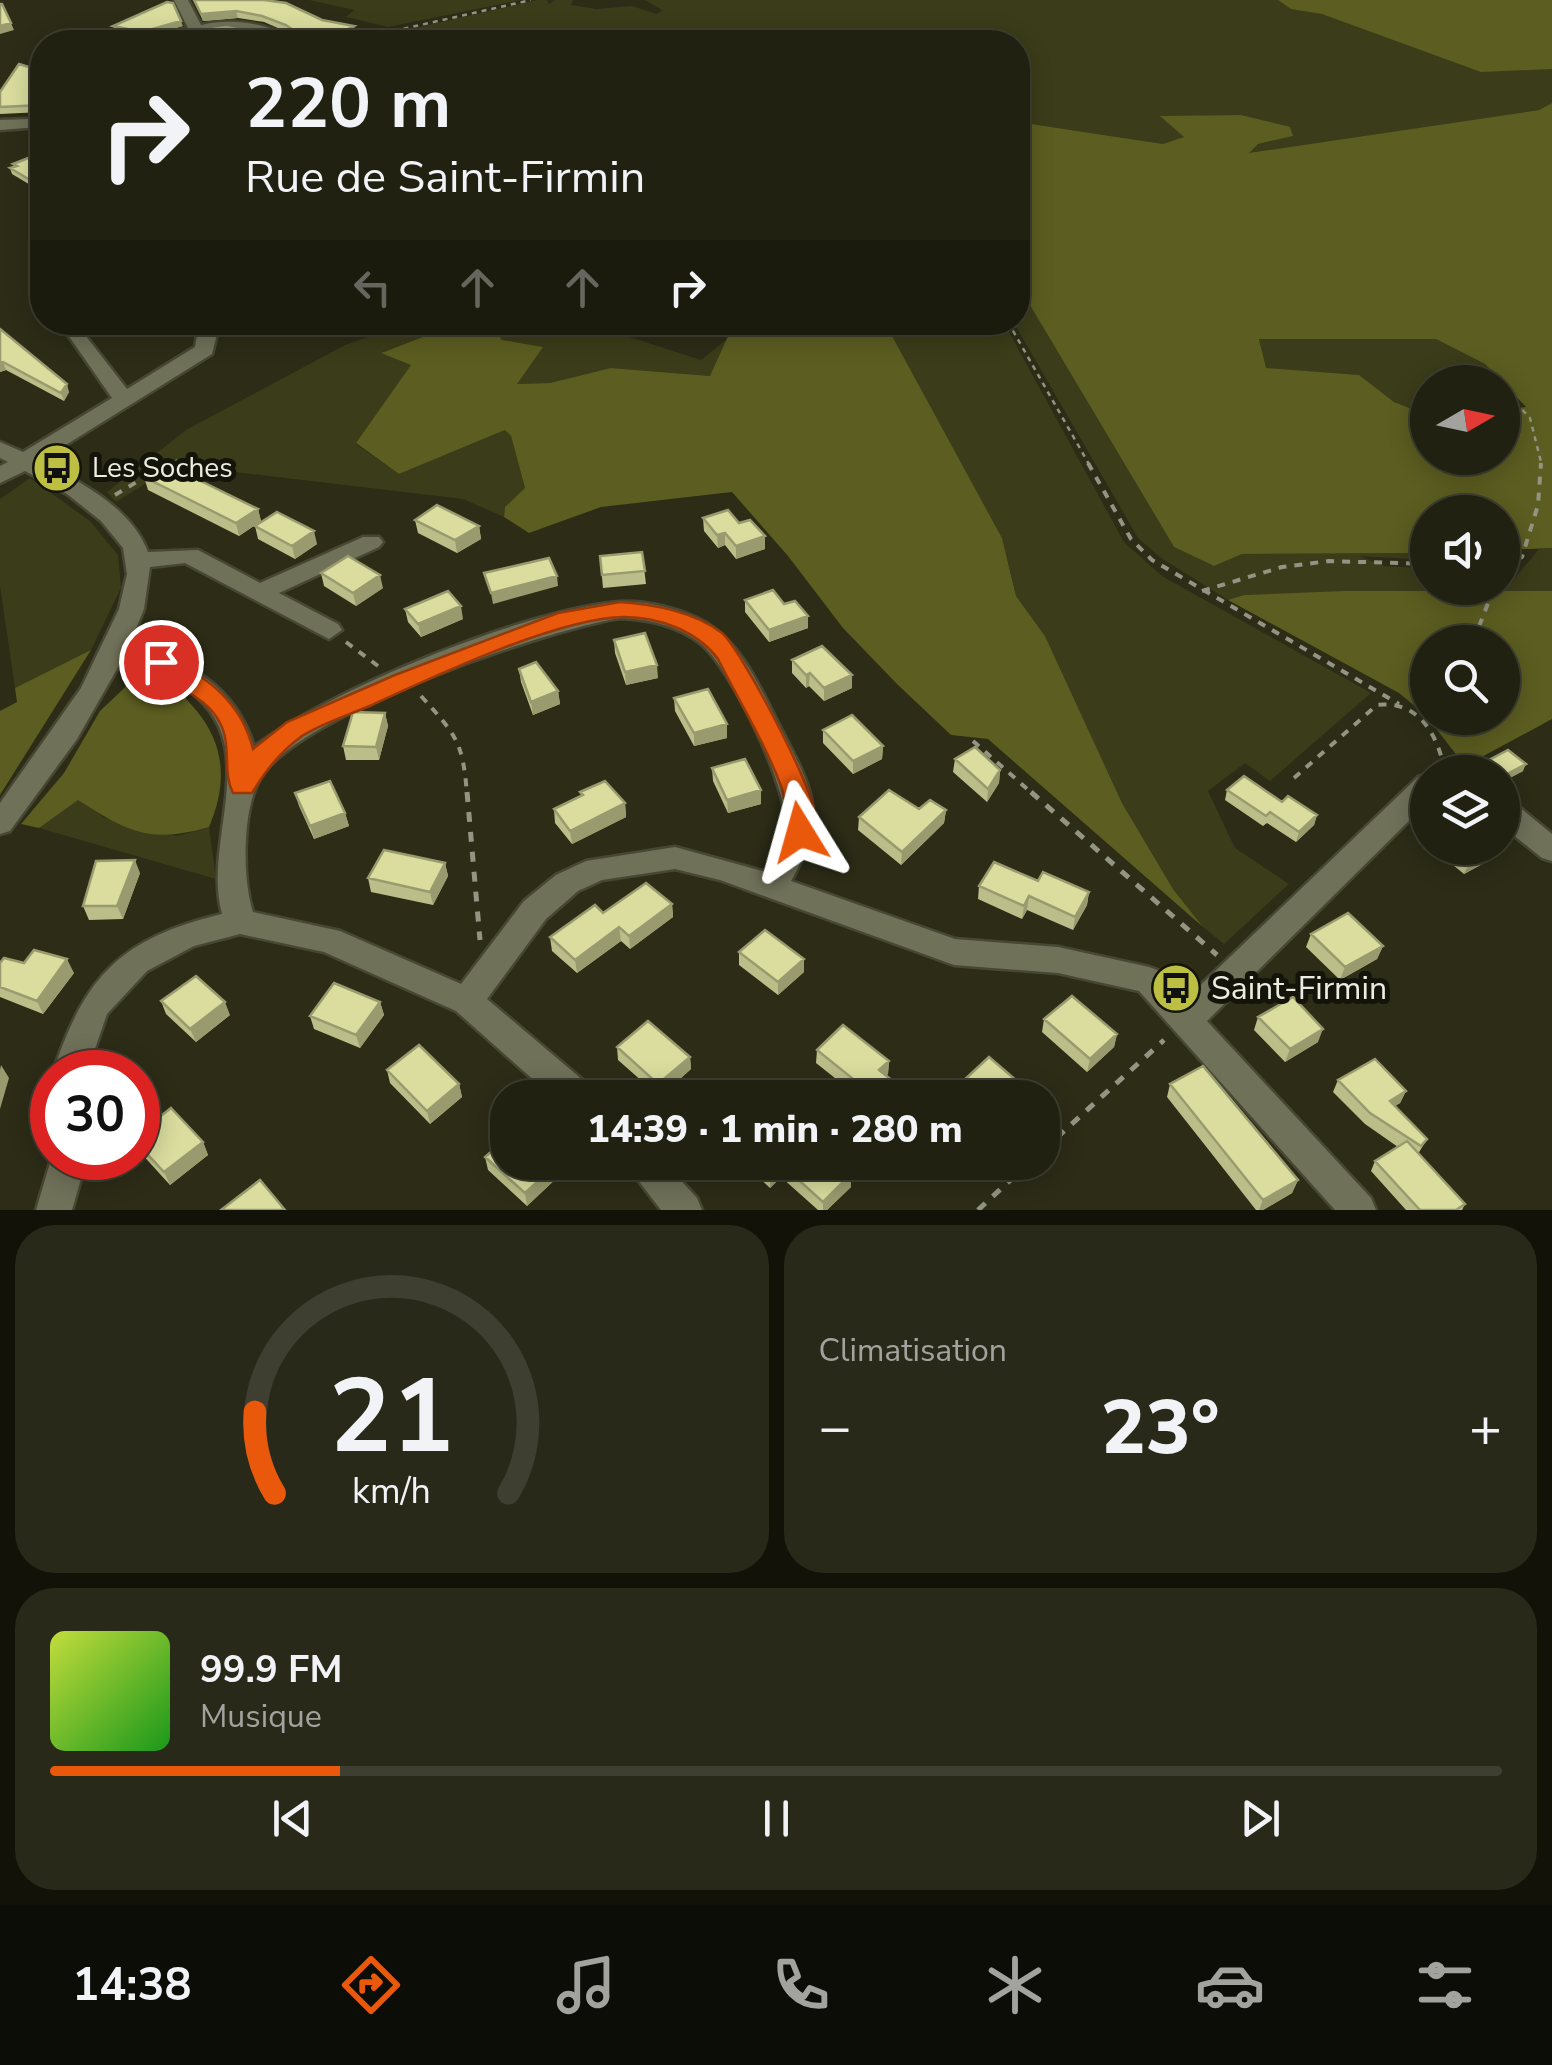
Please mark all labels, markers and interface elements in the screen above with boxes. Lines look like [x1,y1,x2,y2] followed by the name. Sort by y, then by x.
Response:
[245,56,451,152] text: 220 m
[80,70,210,200] icon: right
[245,147,645,208] text: Rue de Saint-Firmin
[345,260,400,315] icon: left
[450,260,505,315] icon: ahead
[555,260,610,315] icon: ahead
[660,260,715,315] icon: right
[1410,365,1520,475] north arrow
[1410,365,1520,865] map controls
[31,442,83,494] bus stop icon: Les Soches
[92,449,233,487] place label: Les Soches
[1410,495,1520,605] button: sound
[119,620,204,705] pin
[1410,625,1520,735] button: search
[134,635,189,690] icon: arrive
[1410,755,1520,865] button: layers
[748,780,852,884] position arrow
[1150,962,1202,1014] bus stop icon: Saint-Firmin
[1211,967,1387,1010] place label: Saint-Firmin
[30,1050,160,1180] speed limit sign: 30
[587,1104,963,1155] text: 14:39 · 1 min · 280 m
[819,1329,1007,1372] text: Climatisation
[329,1346,454,1488] text: 21
[1101,1377,1220,1479] text: 23°
[819,1390,852,1465] text: −
[1469,1390,1502,1465] text: +
[352,1467,431,1516] text: km/h
[200,1644,342,1695] text: 99.9 FM
[200,1695,322,1738] text: Musique
[265,1791,320,1846] icon: previous
[749,1791,804,1846] icon: pause
[1233,1791,1288,1846] icon: next
[336,1950,406,2020] icon: directions
[551,1950,621,2020] icon: music
[766,1950,836,2020] icon: phone
[980,1950,1050,2020] icon: climate
[1195,1950,1265,2020] icon: car
[1410,1950,1480,2020] icon: filters
[72,1955,192,2016] text: 14:38

